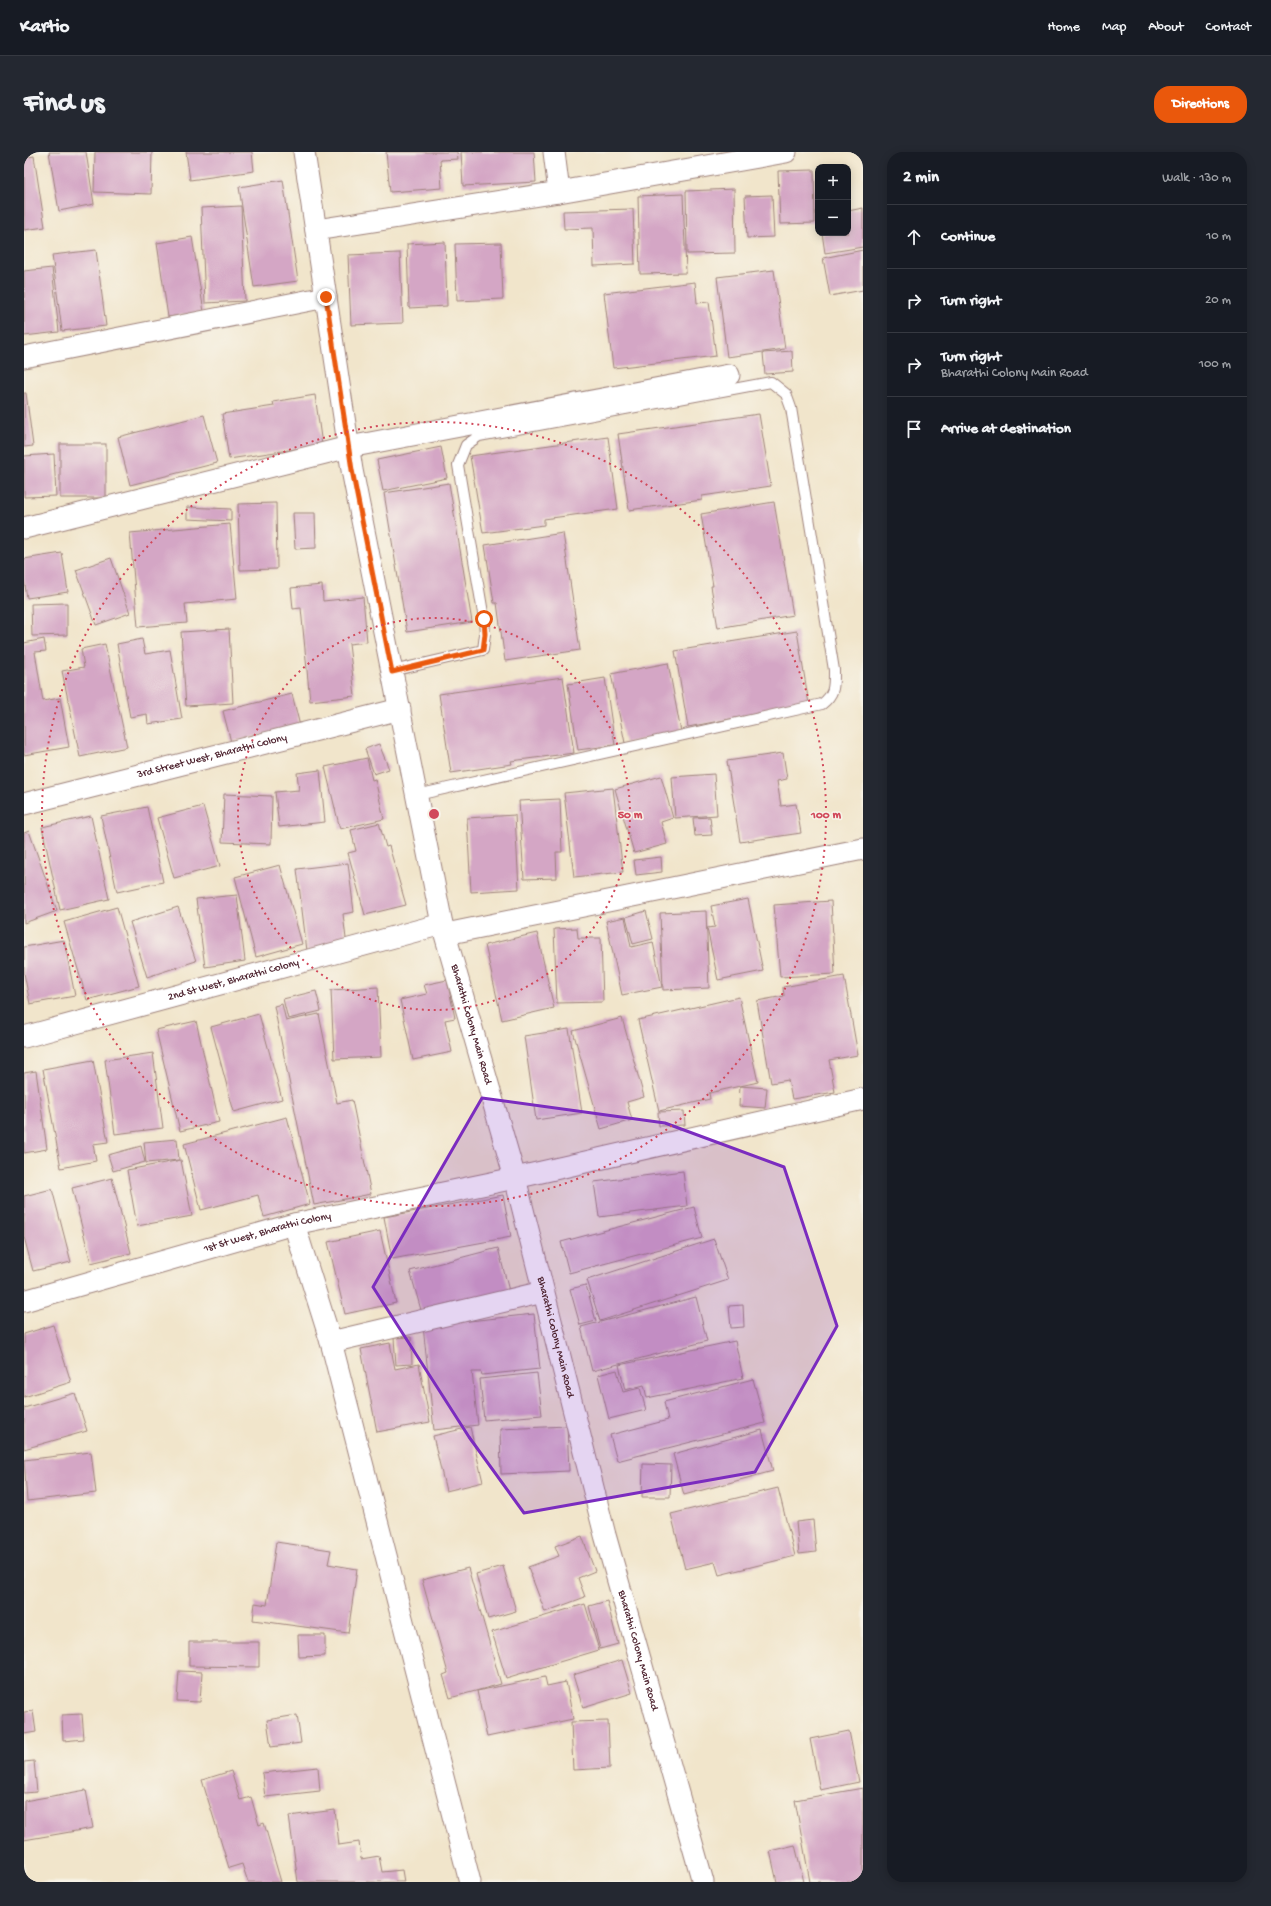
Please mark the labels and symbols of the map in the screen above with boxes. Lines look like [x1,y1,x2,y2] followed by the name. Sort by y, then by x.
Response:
[317,288,335,306] route end
[475,610,493,628] route start
[135,732,289,781] street label: 3rd Street West, Bharathi Colony
[427,807,441,821] centre of rings
[618,809,643,823] text: 50 m
[810,809,841,823] text: 100 m
[167,957,301,1004] street label: 2nd St West, Bharathi Colony
[448,962,494,1087] street label: Bharathi Colony Main Road
[202,1210,333,1256] street label: 1st St West, Bharathi Colony
[534,1275,577,1400] street label: Bharathi Colony Main Road
[615,1588,661,1713] street label: Bharathi Colony Main Road

